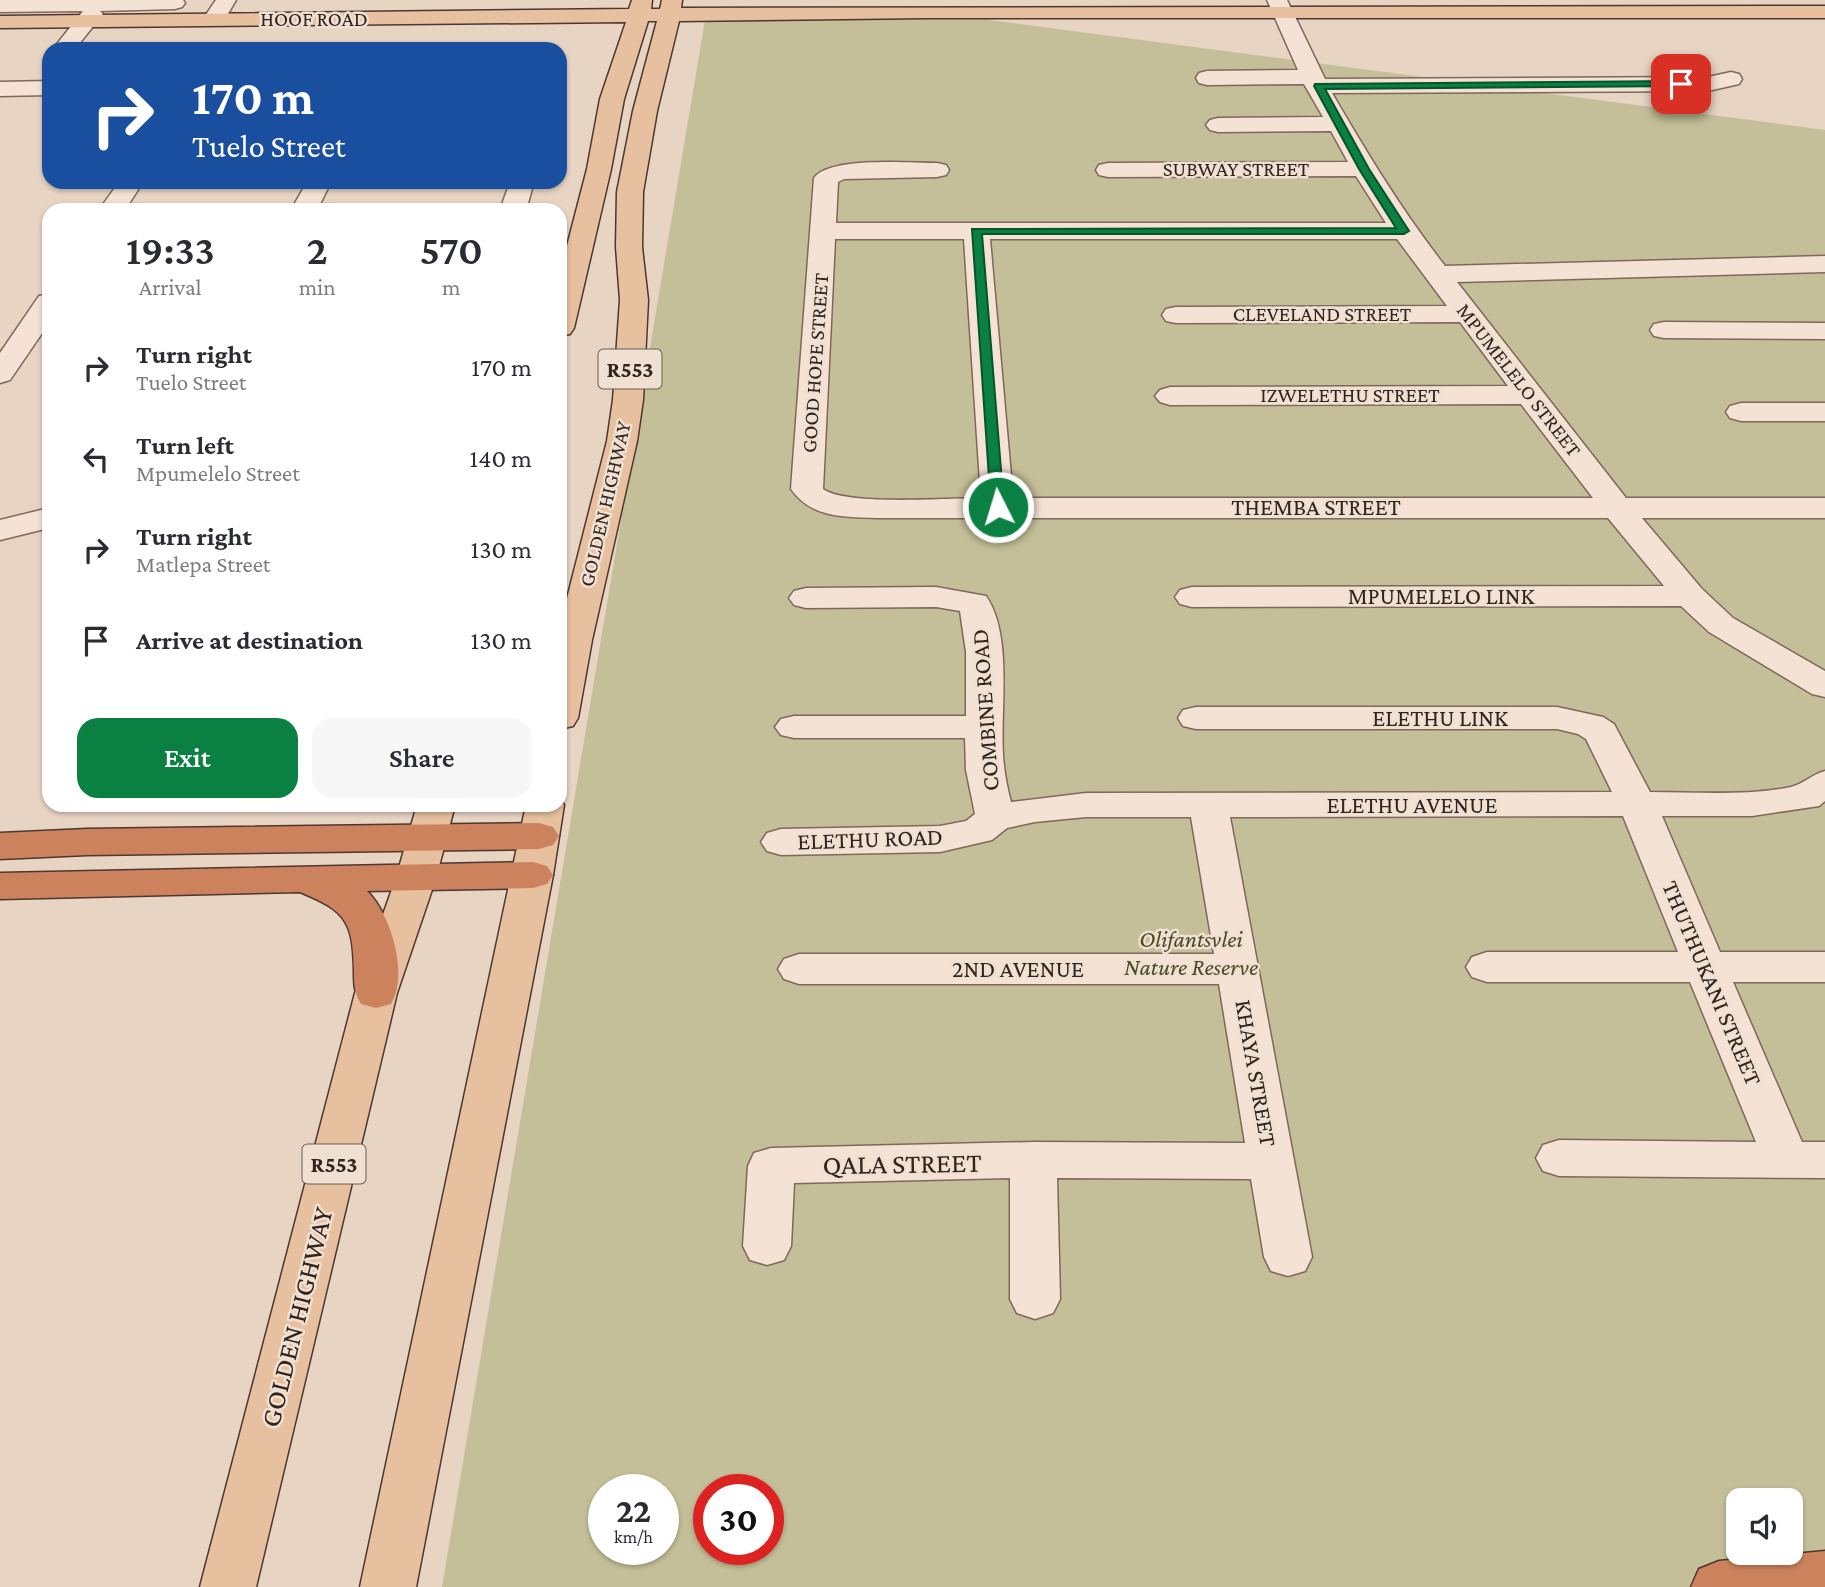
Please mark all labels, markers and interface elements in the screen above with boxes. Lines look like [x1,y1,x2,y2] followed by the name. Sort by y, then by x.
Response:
[260,7,368,31] street label: HOOF ROAD
[1651,54,1711,114] pin
[1662,65,1700,103] icon: arrive
[77,70,168,161] icon: right
[192,70,314,125] text: 170 m
[192,128,346,164] text: Tuelo Street
[1163,157,1310,181] street label: SUBWAY STREET
[126,226,215,273] text: 19:33
[307,226,328,273] text: 2
[420,226,483,273] text: 570
[797,272,833,454] street label: GOOD HOPE STREET
[139,274,202,300] text: Arrival
[299,274,336,300] text: min
[442,274,461,300] text: m
[1452,299,1587,462] street label: MPUMELELO STREET
[1233,302,1412,326] street label: CLEVELAND STREET
[136,340,252,369] text: Turn right
[77,349,115,387] icon: right
[598,350,662,388] road number: R553
[471,353,532,382] text: 170 m
[136,369,246,395] text: Tuelo Street
[1260,383,1440,407] street label: IZWELETHU STREET
[574,418,636,589] street label: GOLDEN HIGHWAY
[136,431,234,460] text: Turn left
[77,440,115,478] icon: left
[470,444,532,473] text: 140 m
[136,460,300,486] text: Mpumelelo Street
[961,470,1035,544] position arrow
[1231,493,1401,520] street label: THEMBA STREET
[136,522,252,551] text: Turn right
[77,531,115,569] icon: right
[471,535,532,564] text: 130 m
[136,551,270,577] text: Matlepa Street
[1348,582,1535,609] street label: MPUMELELO LINK
[77,622,115,660] icon: arrive
[136,626,363,655] text: Arrive at destination
[471,626,532,655] text: 130 m
[965,628,1004,792] street label: COMBINE ROAD
[1372,704,1508,731] street label: ELETHU LINK
[77,718,298,798] button: Exit
[312,718,532,798] button: Share
[1326,791,1498,818] street label: ELETHU AVENUE
[797,822,943,855] street label: ELETHU ROAD
[1657,876,1768,1089] street label: THUTHUKANI STREET
[1124,925,1258,980] park label: Olifantsvlei Nature Reserve
[952,955,1084,982] street label: 2ND AVENUE
[1230,997,1283,1148] street label: KHAYA STREET
[302,1144,366,1184] road number: R553
[822,1147,982,1180] street label: QALA STREET
[254,1204,339,1430] street label: GOLDEN HIGHWAY
[693,1474,784,1565] speed limit sign: 30
[1726,1488,1803,1565] map controls
[1726,1488,1803,1565] button: sound
[616,1491,651,1530] text: 22
[614,1527,653,1547] text: km/h

